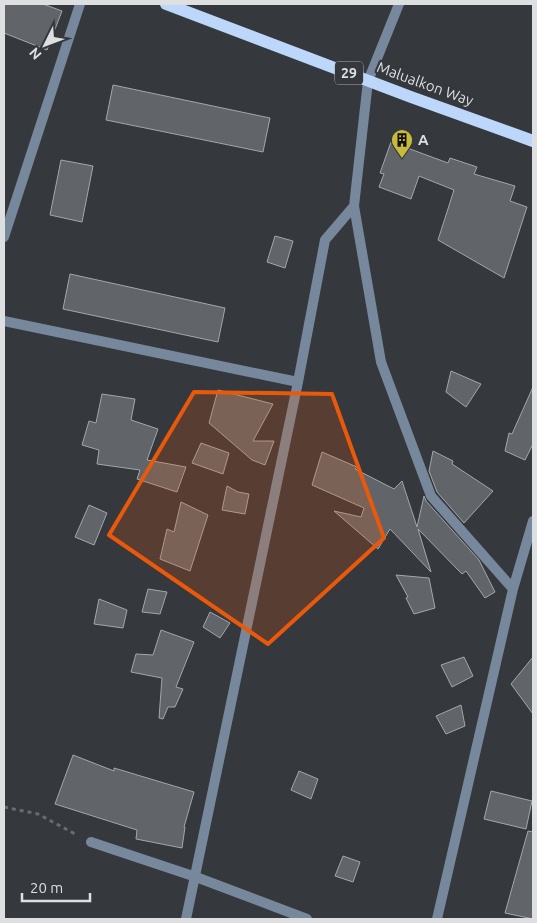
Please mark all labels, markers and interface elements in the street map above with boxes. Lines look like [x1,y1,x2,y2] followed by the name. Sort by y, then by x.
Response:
[20,20,70,70] north arrow
[26,44,45,63] text: N
[375,58,476,109] street label: Malualkon Way
[335,62,363,84] road number: 29
[390,128,414,159] building icon: A
[418,131,429,148] place label: A
[22,870,90,902] scale bar
[30,879,63,896] text: 20 m

